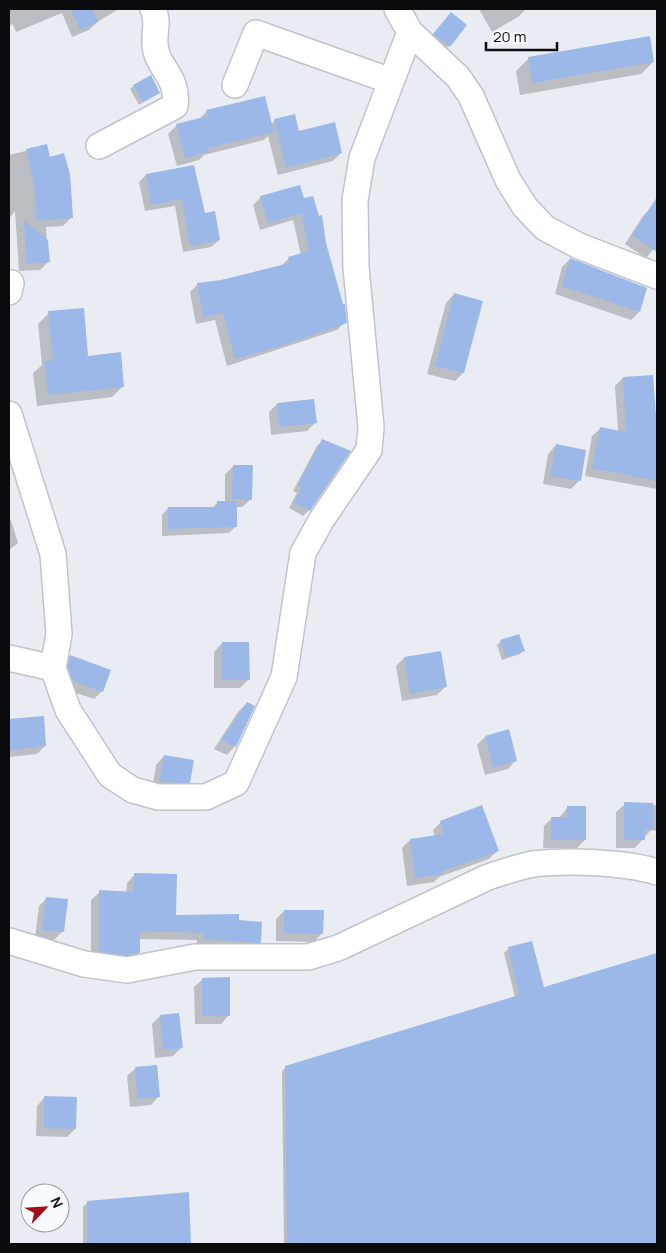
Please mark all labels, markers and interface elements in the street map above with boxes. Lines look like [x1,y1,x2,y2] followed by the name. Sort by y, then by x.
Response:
[486,20,557,52] scale bar
[493,26,526,47] text: 20 m
[20,1183,70,1233] north arrow
[46,1194,68,1211] text: N

